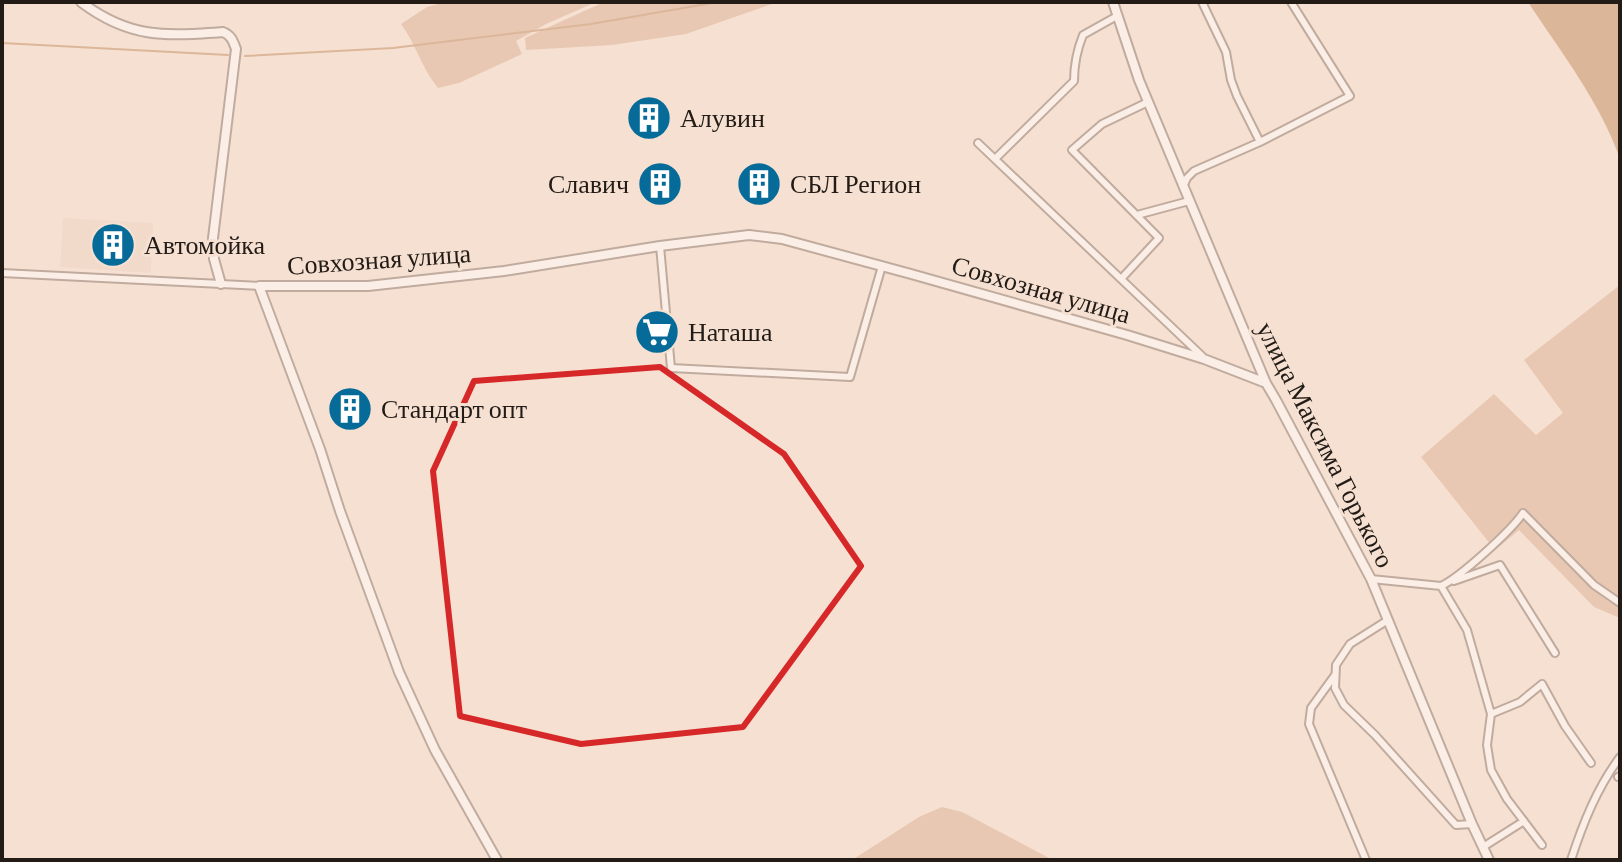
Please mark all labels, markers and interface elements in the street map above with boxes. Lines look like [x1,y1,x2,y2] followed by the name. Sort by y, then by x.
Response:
[625,94,673,142] building icon: Алувин
[680,104,765,133] place label: Алувин
[636,160,684,208] building icon: Славич
[735,160,783,208] building icon: СБЛ Регион
[548,170,629,199] place label: Славич
[790,170,921,199] place label: СБЛ Регион
[89,221,137,269] building icon: Автомойка
[144,231,266,260] place label: Автомойка
[286,239,472,281] street label: Совхозная улица
[948,251,1134,329] street label: Совхозная улица
[633,308,681,356] supermarket icon: Наташа
[1250,317,1400,573] street label: улица Максима Горького
[688,318,773,347] place label: Наташа
[326,385,374,433] building icon: Стандарт опт
[381,395,527,424] place label: Стандарт опт

